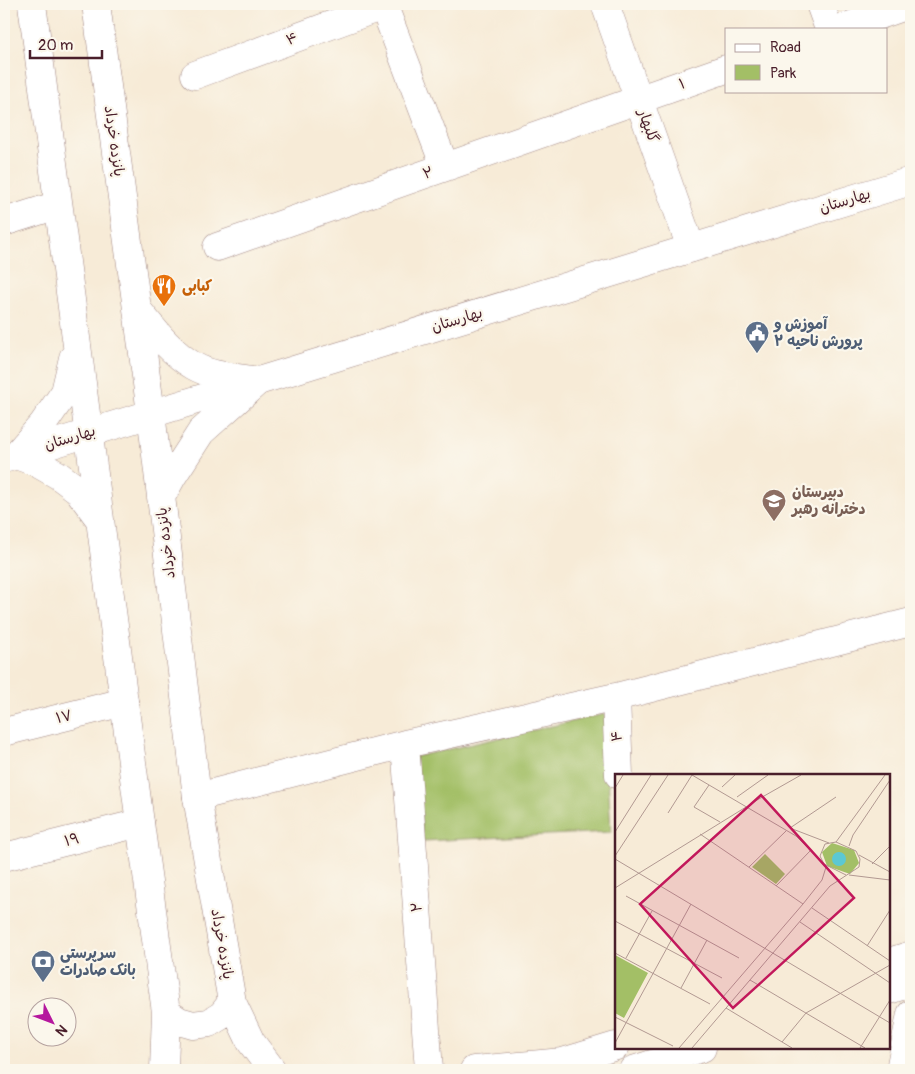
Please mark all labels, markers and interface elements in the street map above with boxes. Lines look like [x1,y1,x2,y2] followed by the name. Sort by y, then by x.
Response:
[30,28,102,60] scale bar
[283,28,301,50] street label: ۴
[725,28,888,92] legend
[38,36,73,55] text: 20 m
[770,38,801,57] text: Road
[770,64,797,83] text: Park
[676,74,688,94] street label: ۱
[100,104,128,178] street label: پانزده خرداد
[633,106,663,145] street label: گلبهار
[420,162,436,184] street label: ۲
[817,184,873,218] street label: بهارستان
[151,273,177,307] restaurant icon: کبابی
[182,277,213,296] place label: کبابی
[429,303,485,337] street label: بهارستان
[773,315,863,351] place label: آموزش و پرورش ناحیه ۲
[744,320,770,354] public building icon: آموزش و پرورش ناحیه ۲
[42,421,98,455] street label: بهارستان
[790,483,866,519] place label: دبیرستان دخترانه رهبر
[761,488,787,522] school or university icon: دبیرستان دخترانه رهبر
[152,506,180,580] street label: پانزده خرداد
[54,706,74,728] street label: ۱۷
[607,730,627,742] street label: ۴
[615,774,890,1049] inset map
[62,829,82,851] street label: ۱۹
[407,901,427,913] street label: ۲
[206,907,238,981] street label: پانزده خرداد
[60,944,136,980] place label: سرپرستی بانک صادرات
[30,949,56,983] bank icon: سرپرستی بانک صادرات
[28,996,78,1046] north arrow
[52,1021,71,1040] text: N

